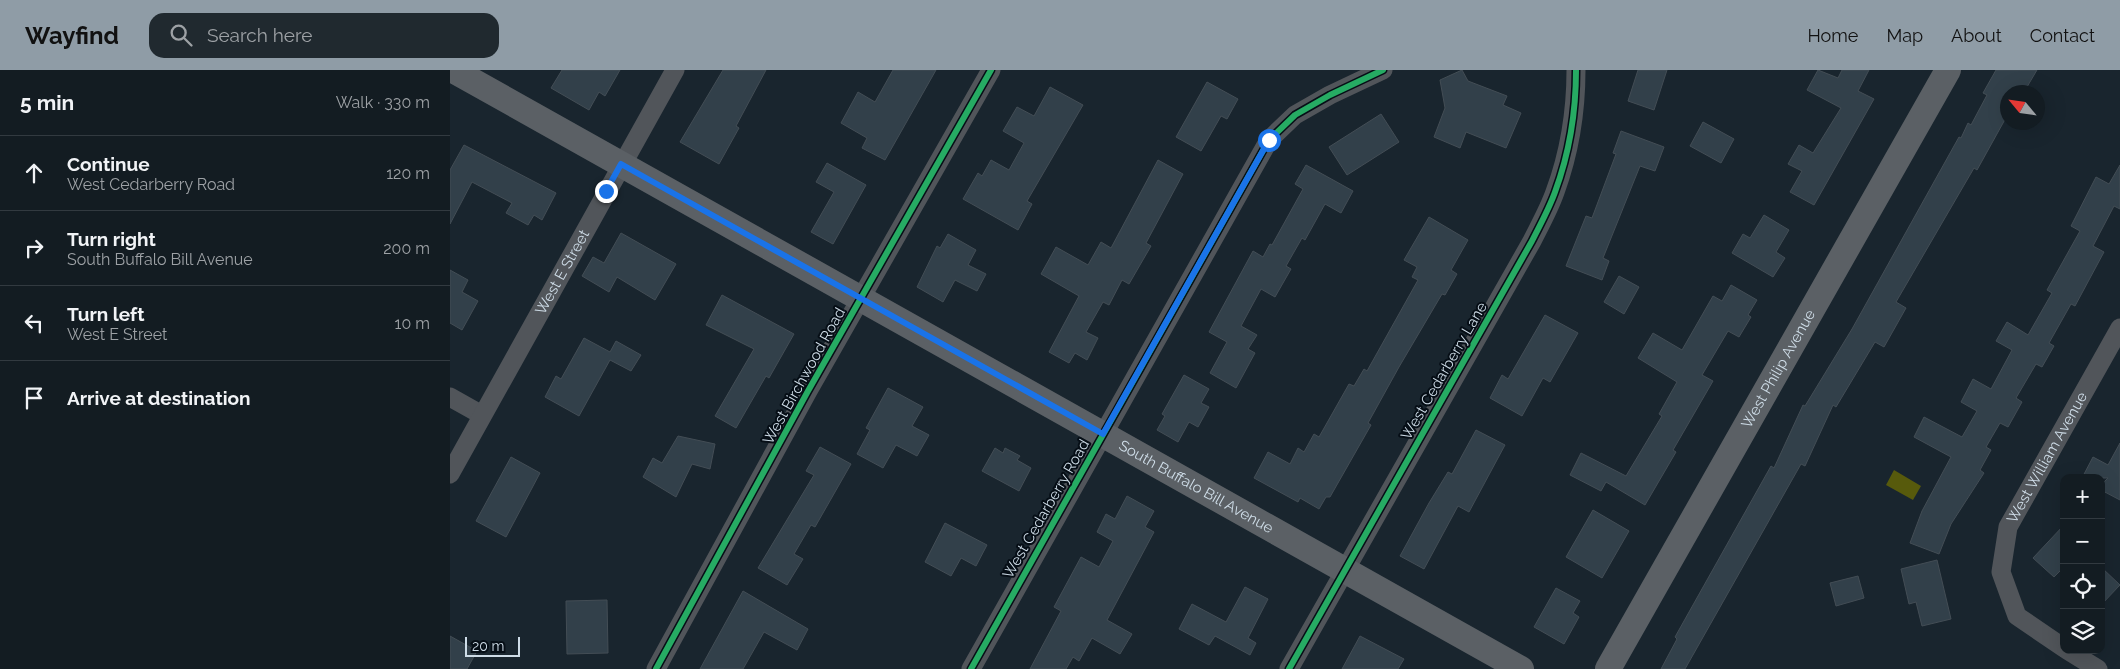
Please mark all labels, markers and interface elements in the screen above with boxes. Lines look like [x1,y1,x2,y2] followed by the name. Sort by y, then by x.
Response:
[149,13,499,58] search box
[25,21,119,50] text: Wayfind
[167,21,195,49] icon: search
[207,24,312,46] text: Search here
[1807,25,1858,46] text: Home
[1886,25,1923,46] text: Map
[1951,25,2002,46] text: About
[2030,25,2095,46] text: Contact
[2000,85,2045,130] north arrow
[20,90,74,115] text: 5 min
[336,93,430,112] text: Walk · 330 m
[1258,129,1281,152] route start
[67,153,150,175] text: Continue
[20,159,48,187] icon: ahead
[386,164,430,183] text: 120 m
[67,175,235,194] text: West Cedarberry Road
[595,180,618,203] route end
[532,227,593,318] street label: West E Street
[67,228,156,250] text: Turn right
[20,234,48,262] icon: right
[383,239,430,258] text: 200 m
[67,250,253,269] text: South Buffalo Bill Avenue
[1397,299,1491,443] street label: West Cedarberry Lane
[67,303,144,325] text: Turn left
[759,304,849,448] street label: West Birchwood Road
[1737,306,1819,432] street label: West Philip Avenue
[20,309,48,337] icon: left
[395,314,430,333] text: 10 m
[67,325,167,344] text: West E Street
[20,384,48,412] icon: arrive
[67,387,251,409] text: Arrive at destination
[2003,389,2091,526] street label: West William Avenue
[999,436,1093,582] street label: West Cedarberry Road
[1116,436,1277,537] street label: South Buffalo Bill Avenue
[2060,474,2105,654] map controls
[2060,474,2105,519] button: +
[2060,519,2105,564] button: −
[2060,564,2105,609] button: locate
[2060,609,2105,654] button: layers
[465,634,520,657] scale bar
[472,638,504,654] text: 20 m

